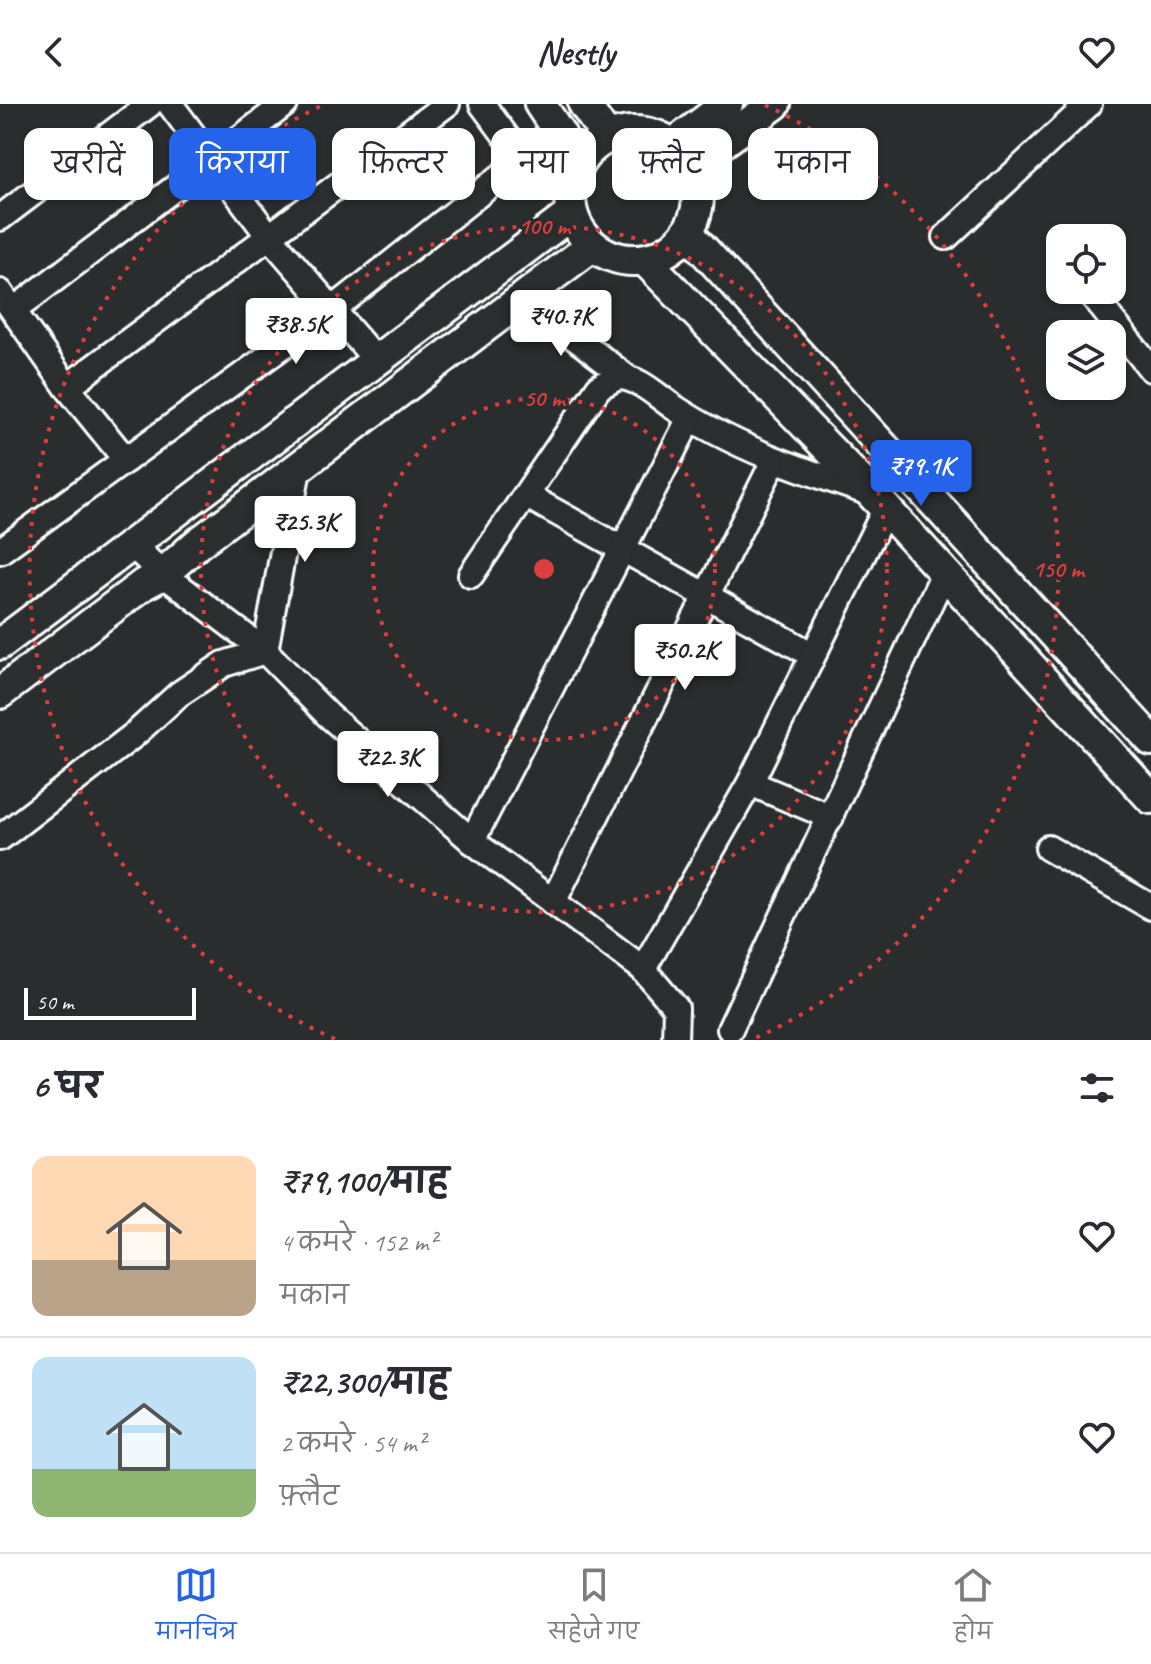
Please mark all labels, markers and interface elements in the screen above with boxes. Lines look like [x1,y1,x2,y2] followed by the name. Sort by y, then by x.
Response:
[537,29,614,75] text: Nestly
[32,30,76,74] icon: back
[1075,30,1119,74] icon: heart
[24,128,153,200] chip: खरीदें
[169,128,316,200] chip: किराया
[332,128,475,200] chip: फ़िल्टर
[491,128,596,200] chip: नया
[612,128,732,200] chip: फ़्लैट
[748,128,878,200] chip: मकान
[518,211,572,241] text: 100 m
[1046,224,1126,400] map controls
[1046,224,1126,304] button: locate
[496,290,626,358] pin: ₹40.7K
[231,298,361,366] pin: ₹38.5K
[528,299,594,332] text: ₹40.7K
[264,307,328,340] text: ₹38.5K
[1046,320,1126,400] button: layers
[524,383,567,413] text: 50 m
[856,440,986,508] pin: ₹79.1K
[889,449,953,482] text: ₹79.1K
[240,496,370,564] pin: ₹25.3K
[273,505,337,538] text: ₹25.3K
[1032,554,1086,584] text: 150 m
[530,555,558,583] centre of rings
[620,624,750,692] pin: ₹50.2K
[653,633,717,666] text: ₹50.2K
[323,731,453,799] pin: ₹22.3K
[355,740,421,773] text: ₹22.3K
[24,984,196,1020] scale bar
[36,988,73,1016] text: 50 m
[32,1064,102,1107] text: 6 घर
[1075,1066,1119,1110] icon: filters
[280,1159,449,1202] text: ₹79,100/माह
[96,1188,192,1284] icon: home
[1075,1214,1119,1258] icon: heart
[280,1226,436,1259] text: 4 कमरे · 152 m²
[280,1279,349,1312] text: मकान
[280,1360,450,1403] text: ₹22,300/माह
[96,1389,192,1485] icon: home
[1075,1415,1119,1459] icon: heart
[280,1427,425,1460] text: 2 कमरे · 54 m²
[280,1480,339,1513] text: फ़्लैट
[156,1563,237,1656] tab: मानचित्र
[548,1563,639,1656] tab: सहेजे गए
[951,1563,995,1656] tab: होम

